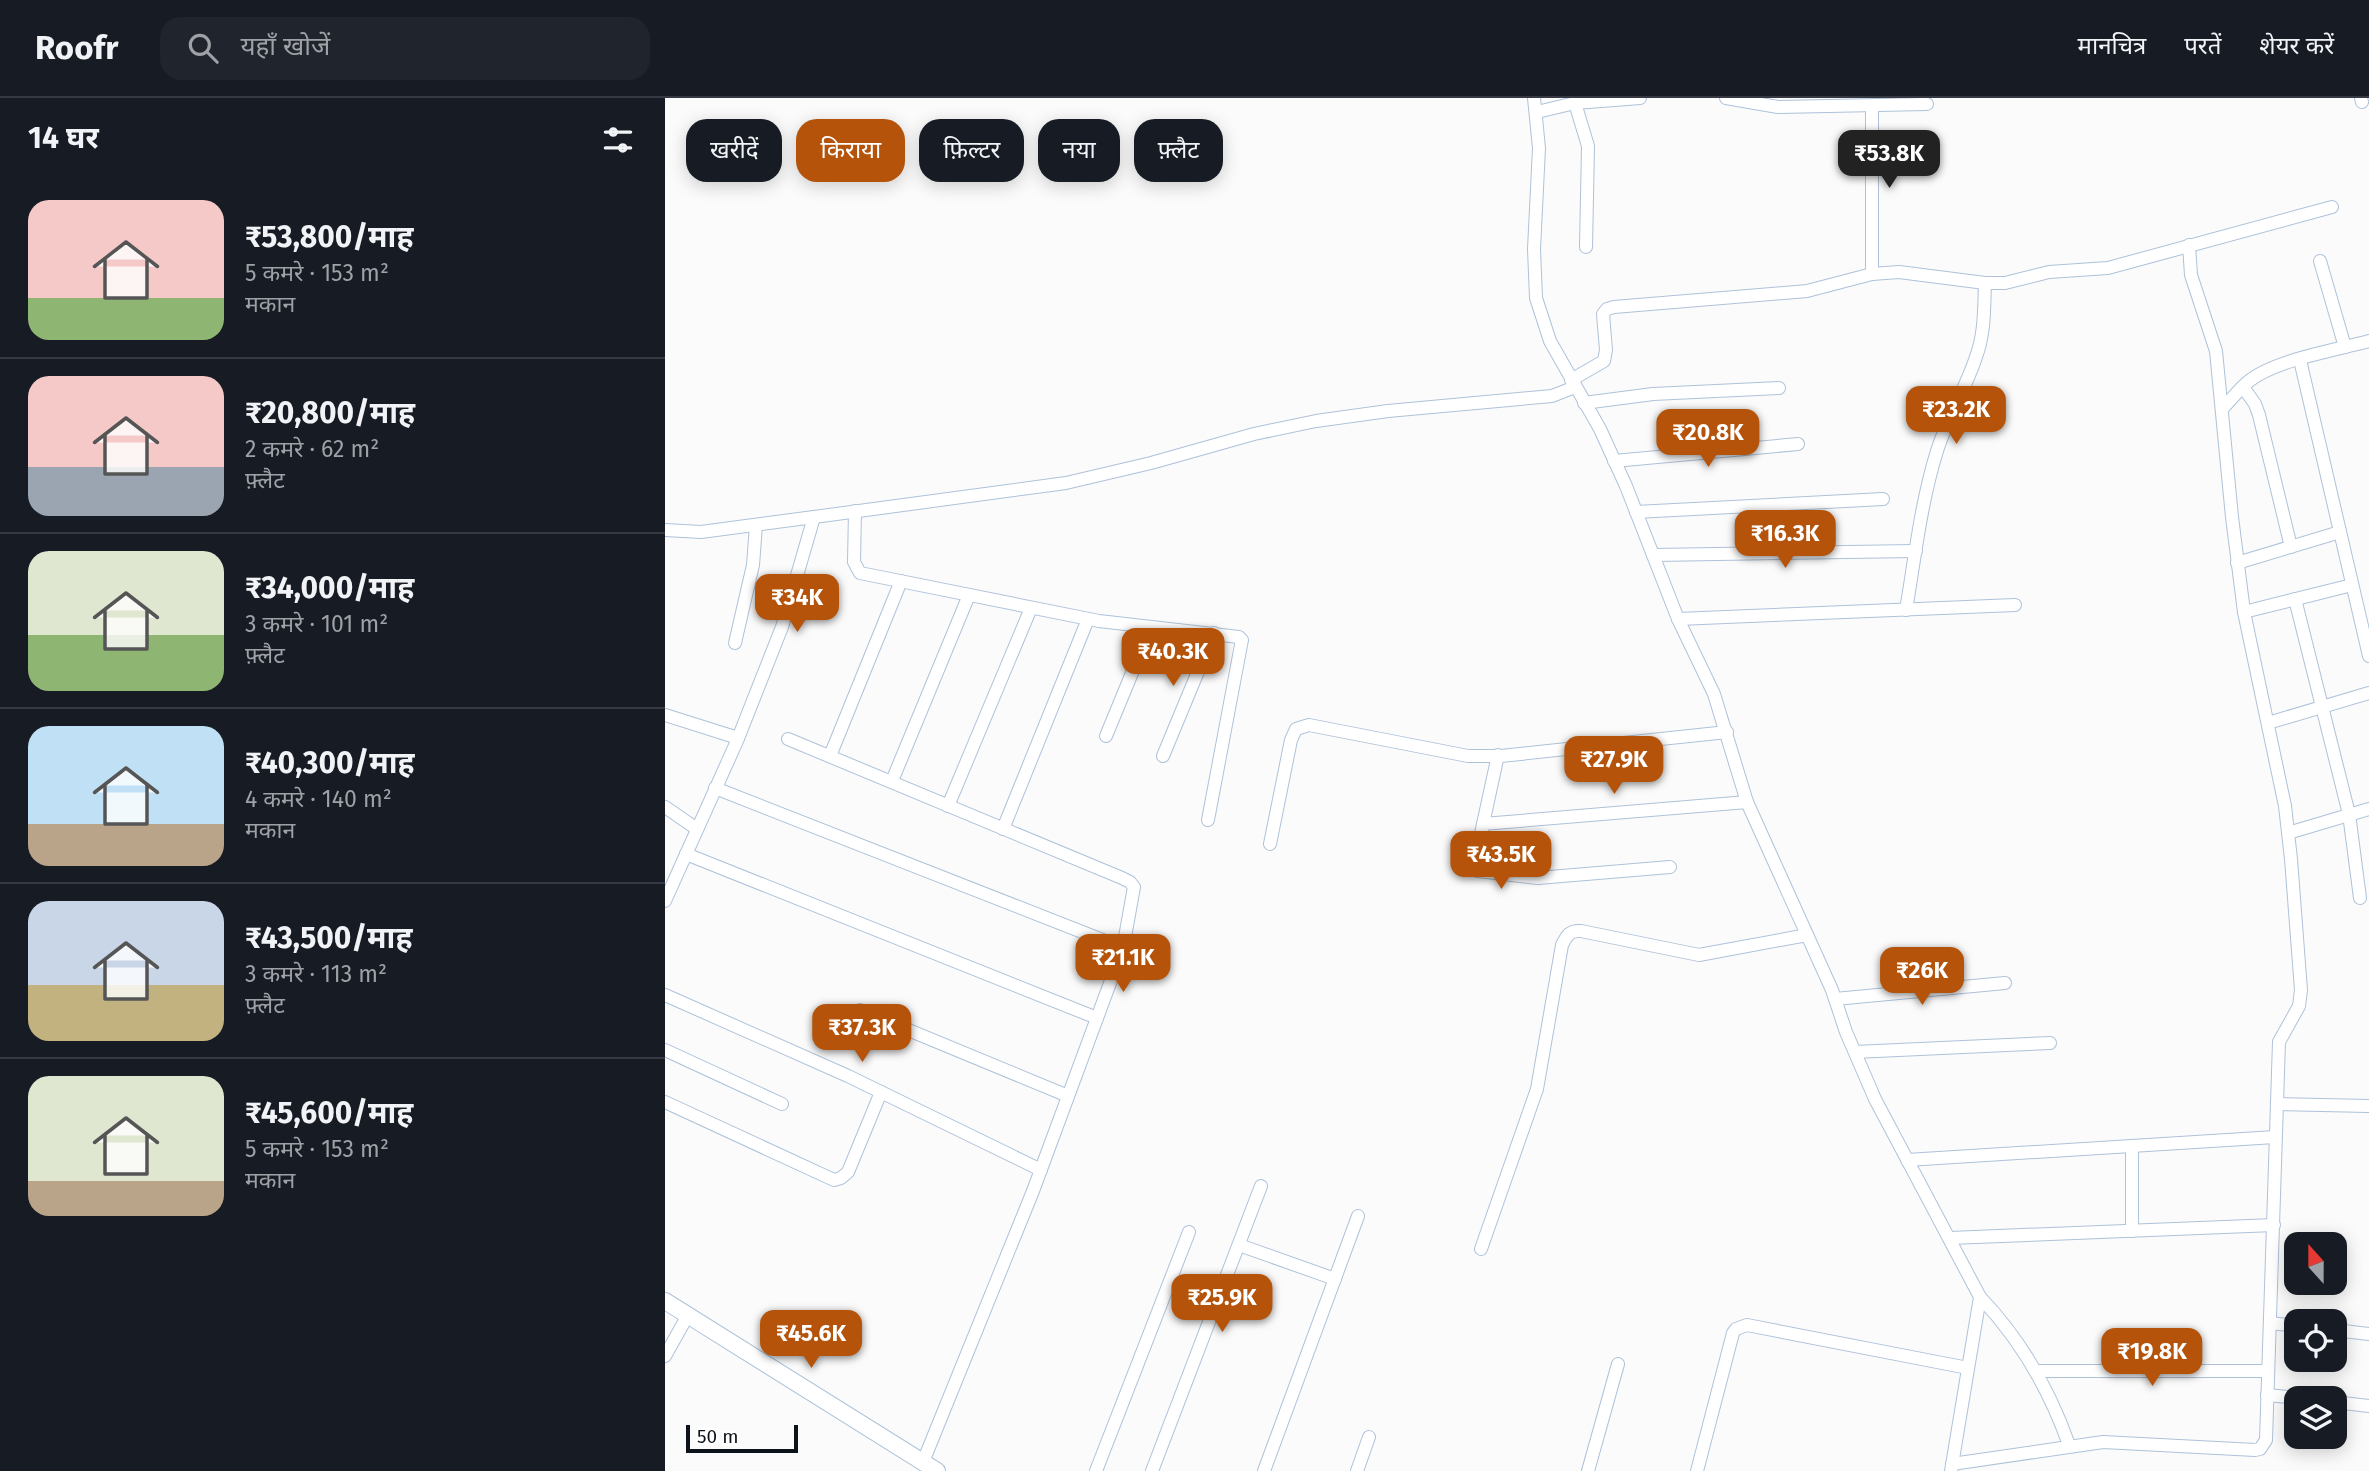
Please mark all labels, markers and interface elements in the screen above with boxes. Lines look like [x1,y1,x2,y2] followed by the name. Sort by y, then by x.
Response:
[160,17,650,80] search box
[35,28,118,68] text: Roofr
[184,29,222,67] icon: search
[240,31,330,62] text: यहाँ खोजें
[2078,32,2146,60] text: मानचित्र
[2184,32,2221,60] text: परतें
[2259,32,2334,60] text: शेयर करें
[686,119,782,182] chip: खरीदें
[796,119,905,182] chip: किराया
[919,119,1024,182] chip: फ़िल्टर
[1038,119,1120,182] chip: नया
[1134,119,1223,182] chip: फ़्लैट
[28,120,99,156] text: 14 घर
[599,121,637,159] icon: filters
[1832,130,1946,190] pin: ₹53.8K
[1854,139,1924,167] text: ₹53.8K
[245,219,413,255] text: ₹53,800/माह
[84,228,168,312] icon: home
[245,259,389,287] text: 5 कमरे · 153 m²
[245,290,295,318] text: मकान
[1899,386,2013,446] pin: ₹23.2K
[245,395,415,431] text: ₹20,800/माह
[1922,395,1990,423] text: ₹23.2K
[84,404,168,488] icon: home
[1651,410,1765,469] pin: ₹20.8K
[1672,418,1744,446] text: ₹20.8K
[245,435,379,463] text: 2 कमरे · 62 m²
[245,466,285,494] text: फ़्लैट
[1728,510,1842,570] pin: ₹16.3K
[1751,519,1819,547] text: ₹16.3K
[245,570,414,606] text: ₹34,000/माह
[756,574,838,634] pin: ₹34K
[84,579,168,663] icon: home
[771,583,823,611] text: ₹34K
[245,610,388,638] text: 3 कमरे · 101 m²
[1116,628,1230,688] pin: ₹40.3K
[1138,637,1208,665] text: ₹40.3K
[245,641,285,669] text: फ़्लैट
[1557,736,1671,796] pin: ₹27.9K
[245,745,415,781] text: ₹40,300/माह
[1580,745,1648,773] text: ₹27.9K
[84,754,168,838] icon: home
[245,785,392,813] text: 4 कमरे · 140 m²
[245,816,295,844] text: मकान
[1444,832,1558,891] pin: ₹43.5K
[1466,840,1536,868] text: ₹43.5K
[245,920,412,956] text: ₹43,500/माह
[84,929,168,1013] icon: home
[1066,934,1180,994] pin: ₹21.1K
[1092,943,1154,971] text: ₹21.1K
[1881,948,1963,1007] pin: ₹26K
[1896,956,1948,984] text: ₹26K
[245,960,387,988] text: 3 कमरे · 113 m²
[245,991,285,1019] text: फ़्लैट
[805,1004,919,1064] pin: ₹37.3K
[828,1013,896,1041] text: ₹37.3K
[245,1095,413,1131] text: ₹45,600/माह
[84,1104,168,1188] icon: home
[245,1135,389,1163] text: 5 कमरे · 153 m²
[245,1166,295,1194] text: मकान
[2284,1232,2347,1295] north arrow
[2284,1232,2347,1449] map controls
[1165,1274,1279,1334] pin: ₹25.9K
[1187,1283,1257,1311] text: ₹25.9K
[2284,1309,2347,1372] button: locate
[754,1310,868,1370] pin: ₹45.6K
[776,1319,846,1347] text: ₹45.6K
[2095,1328,2209,1388] pin: ₹19.8K
[2117,1337,2187,1365] text: ₹19.8K
[2284,1386,2347,1449] button: layers
[686,1422,798,1454] scale bar
[697,1425,738,1448] text: 50 m

